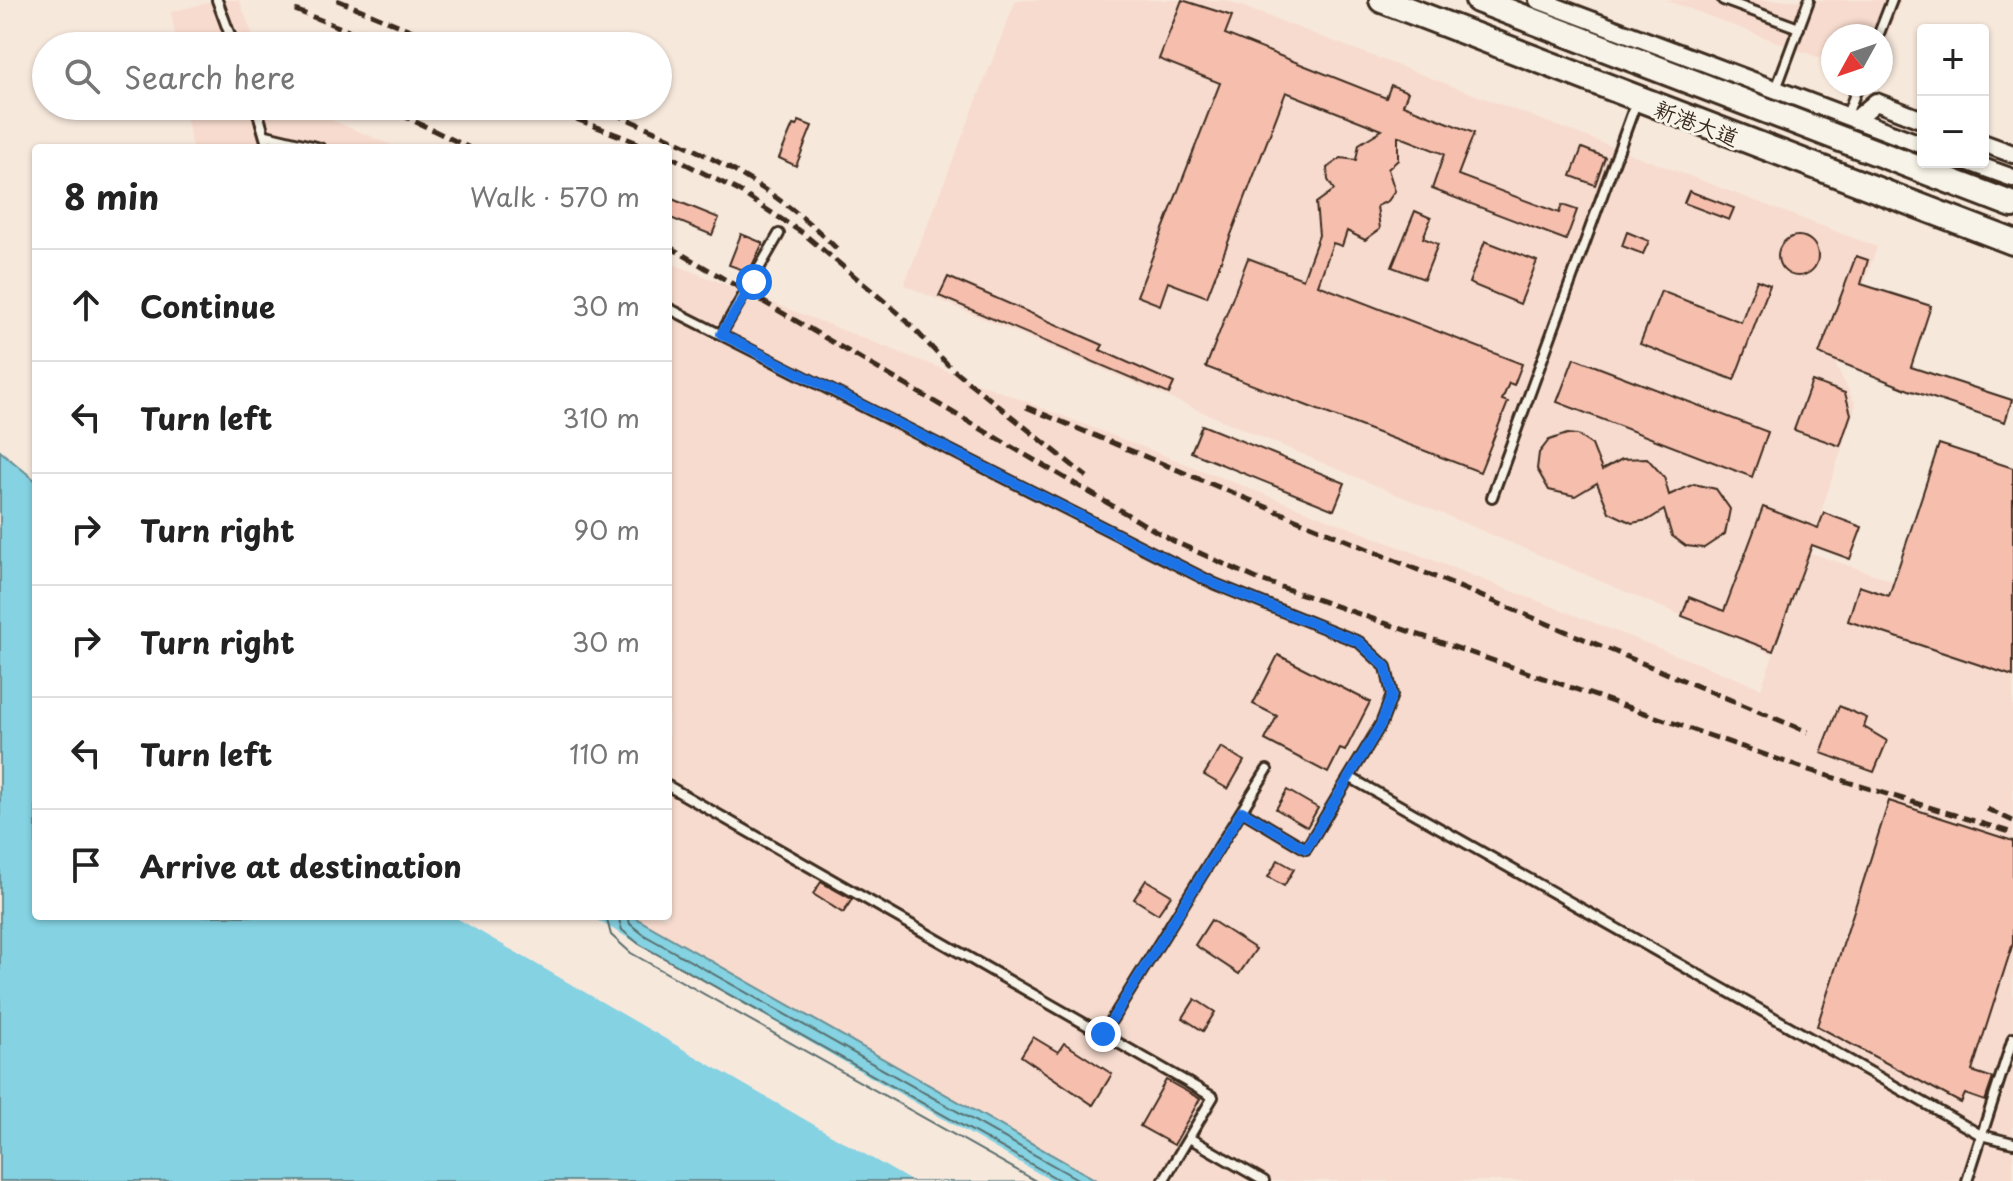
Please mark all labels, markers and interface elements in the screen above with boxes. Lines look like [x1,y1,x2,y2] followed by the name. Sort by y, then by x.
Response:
[1821,24,1893,96] north arrow
[1917,24,1989,168] map controls
[1917,24,1989,96] button: +
[32,32,672,120] search box
[60,54,104,98] icon: search
[124,54,296,99] text: Search here
[1650,91,1744,153] street label: 新港大道
[1917,96,1989,168] button: −
[64,170,159,222] text: 8 min
[470,177,640,216] text: Walk · 570 m
[736,264,772,300] route start
[64,283,108,327] icon: ahead
[140,283,275,328] text: Continue
[572,286,640,325] text: 30 m
[64,395,108,439] icon: left
[140,395,272,440] text: Turn left
[562,398,640,437] text: 310 m
[64,507,108,551] icon: right
[140,507,295,552] text: Turn right
[573,510,640,549] text: 90 m
[64,619,108,663] icon: right
[140,619,295,664] text: Turn right
[572,622,640,661] text: 30 m
[64,731,108,775] icon: left
[140,731,272,776] text: Turn left
[569,734,640,773] text: 110 m
[64,843,108,887] icon: arrive
[140,843,462,888] text: Arrive at destination
[1085,1016,1121,1052] route end

